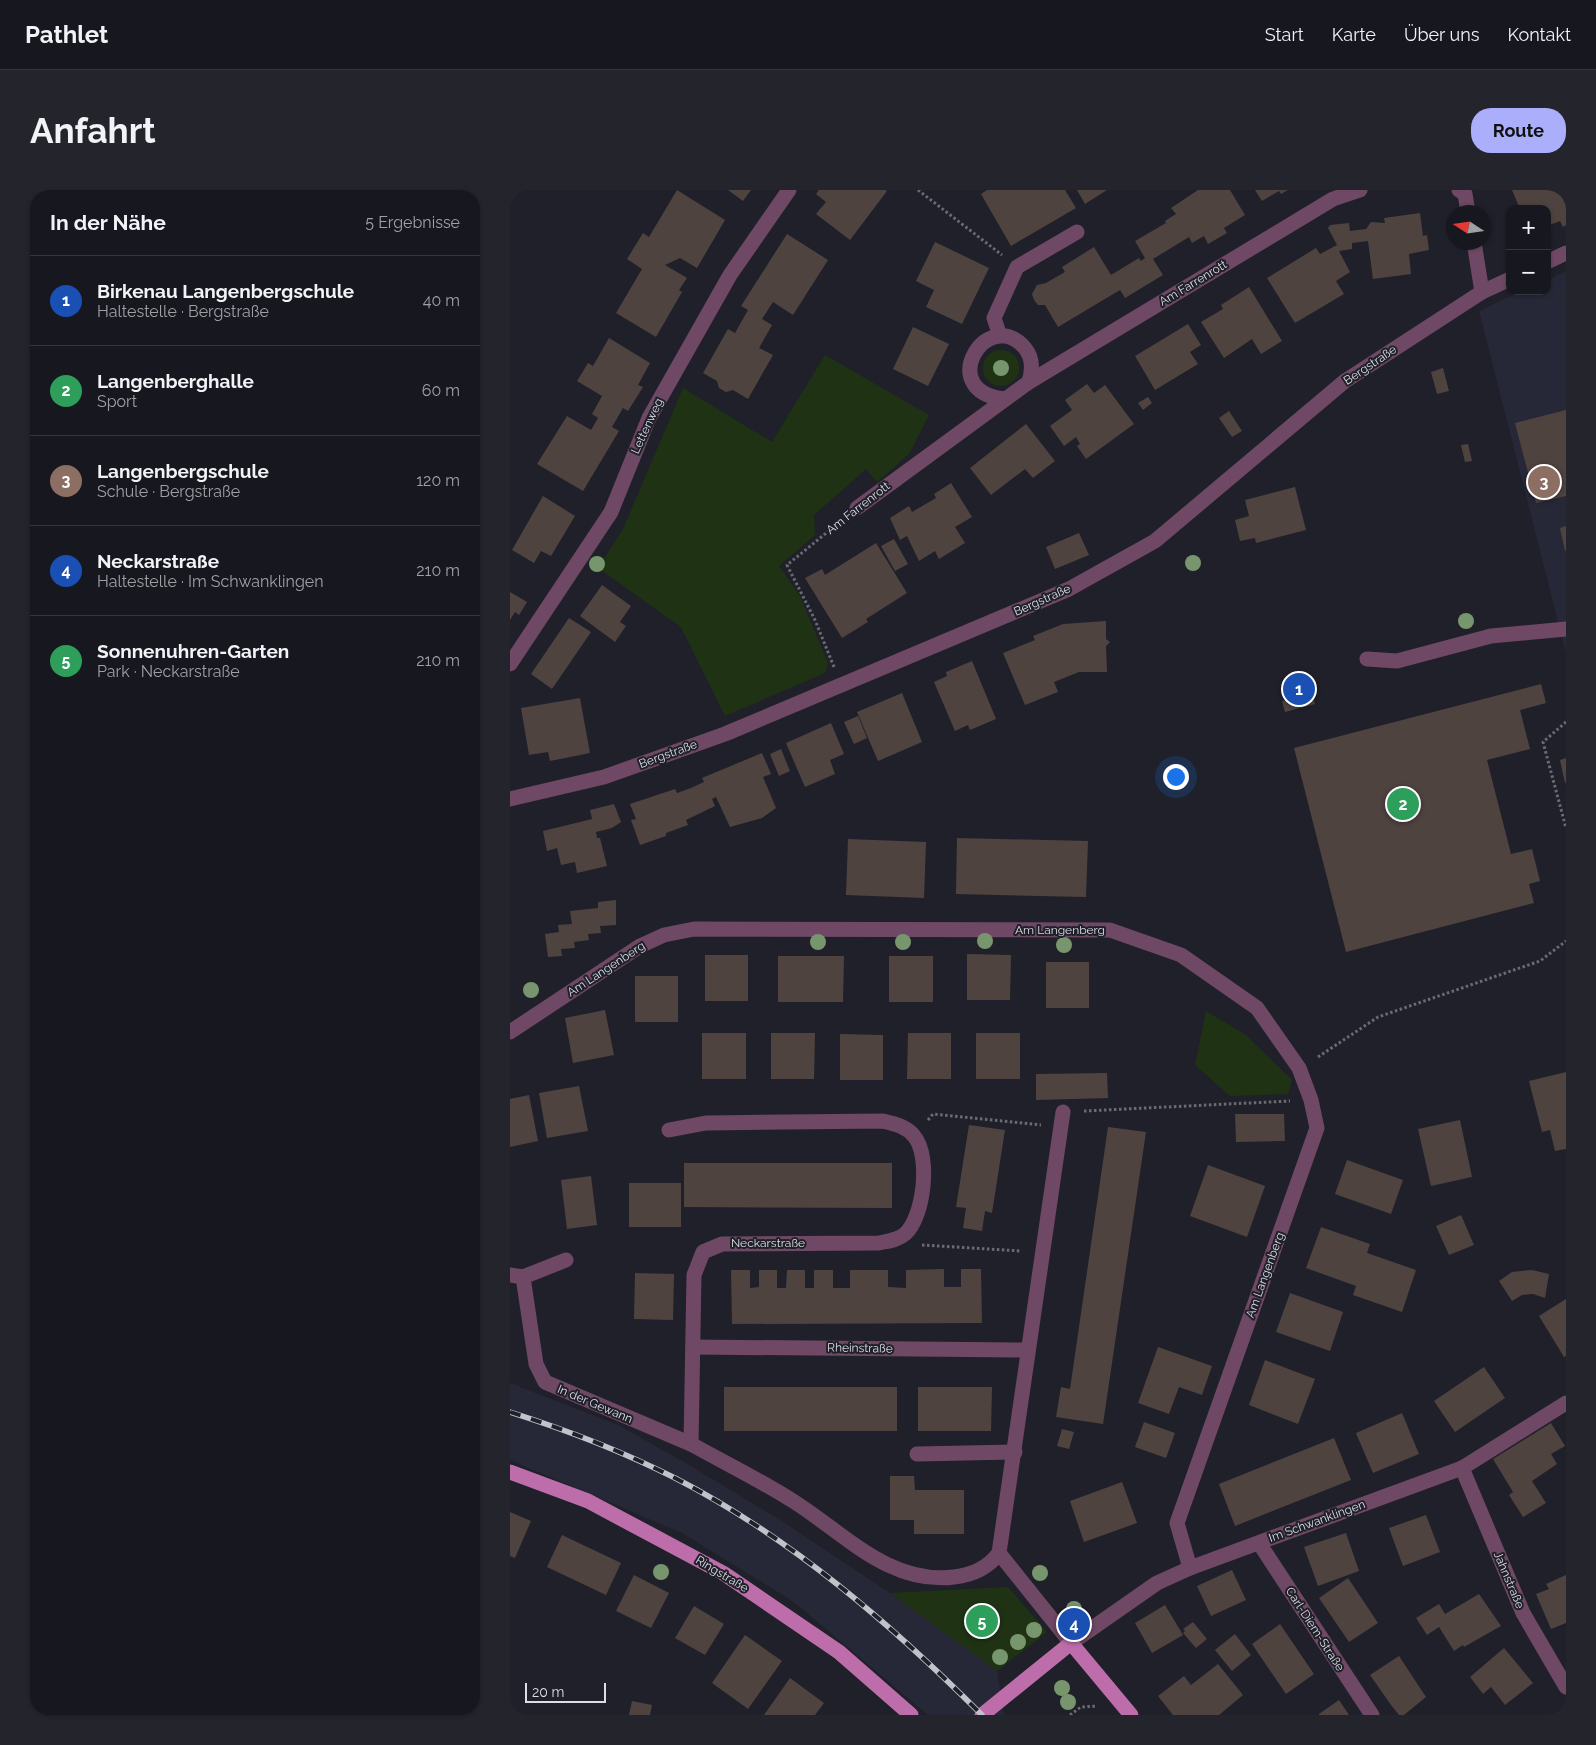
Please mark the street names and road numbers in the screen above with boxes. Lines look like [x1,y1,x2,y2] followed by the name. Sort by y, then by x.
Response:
[1157,257,1229,309] street label: Am Farrenrott
[1341,342,1399,388] street label: Bergstraße
[628,396,666,456] street label: Lettenweg
[824,479,892,537] street label: Am Farrenrott
[1011,581,1073,619] street label: Bergstraße
[637,737,699,771] street label: Bergstraße
[1015,923,1105,937] street label: Am Langenberg
[564,939,648,999] street label: Am Langenberg
[1243,1230,1287,1320] street label: Am Langenberg
[731,1236,805,1250] street label: Neckarstraße
[827,1340,893,1356] street label: Rheinstraße
[555,1382,635,1426] street label: In der Gewann
[1267,1497,1367,1545] street label: Im Schwanklingen
[1491,1549,1527,1611] street label: Jahnstraße
[693,1553,751,1595] street label: Ringstraße
[1283,1585,1347,1673] street label: Carl-Diem-Straße

